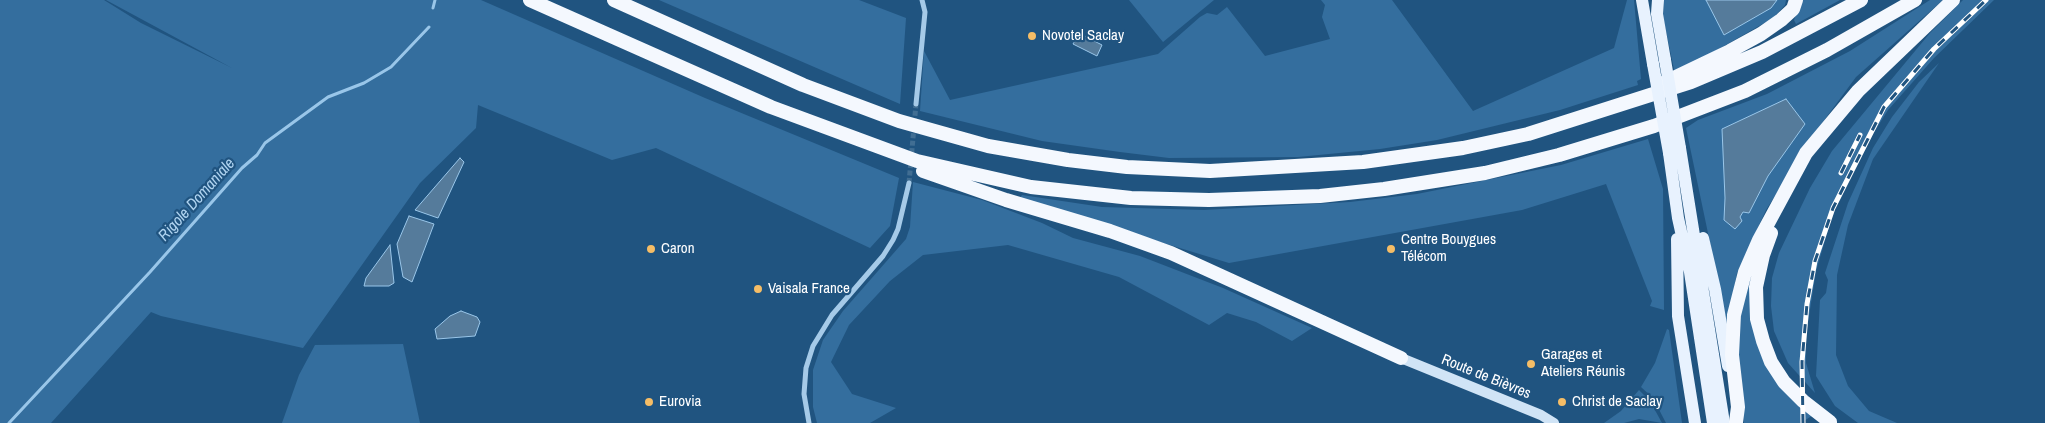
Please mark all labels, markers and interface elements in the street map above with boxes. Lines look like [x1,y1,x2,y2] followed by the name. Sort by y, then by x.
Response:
[1042,27,1124,45] place label: Novotel Saclay
[1026,30,1038,42] marker: Novotel Saclay
[155,155,239,245] water label: Rigole Domaniale
[1401,231,1496,266] place label: Centre Bouygues Télécom
[661,240,694,258] place label: Caron
[645,243,657,255] marker: Caron
[1385,243,1397,255] marker: Centre Bouygues Télécom
[768,280,850,298] place label: Vaisala France
[752,283,764,295] marker: Vaisala France
[1541,346,1625,381] place label: Garages et Ateliers Réunis
[1439,351,1533,403] street label: Route de Bièvres
[1525,358,1537,370] marker: Garages et Ateliers Réunis
[659,393,701,411] place label: Eurovia
[1572,393,1662,411] place label: Christ de Saclay
[643,396,655,408] marker: Eurovia
[1556,396,1568,408] marker: Christ de Saclay

